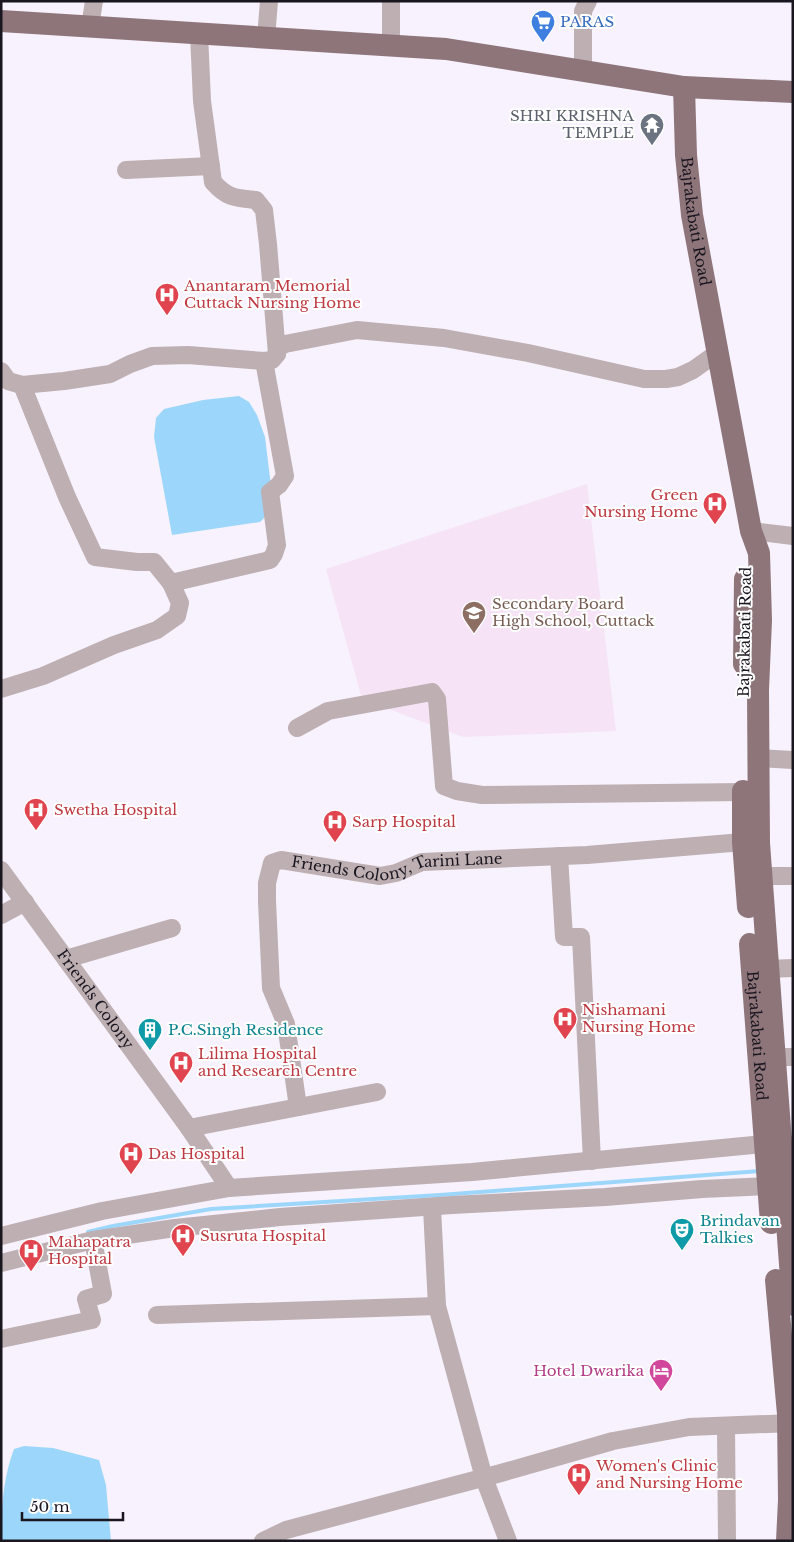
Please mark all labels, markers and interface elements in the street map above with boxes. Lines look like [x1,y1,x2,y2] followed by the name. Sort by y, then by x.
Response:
[530,9,556,43] supermarket icon: PARAS
[560,12,614,31] place label: PARAS
[510,106,634,142] place label: SHRI KRISHNA TEMPLE
[639,112,665,146] temple icon: SHRI KRISHNA TEMPLE
[677,156,715,287] street label: Bajrakabati Road
[183,276,361,312] place label: Anantaram Memorial Cuttack Nursing Home
[154,282,180,316] hospital icon: Anantaram Memorial Cuttack Nursing Home
[584,485,698,521] place label: Green Nursing Home
[702,491,728,525] hospital icon: Green Nursing Home
[734,567,755,697] street label: Bajrakabati Road
[492,594,655,630] place label: Secondary Board High School, Cuttack
[461,600,487,634] school or university icon: Secondary Board High School, Cuttack
[23,797,49,831] hospital icon: Swetha Hospital
[54,800,177,819] place label: Swetha Hospital
[322,809,348,843] hospital icon: Sarp Hospital
[352,812,456,831] place label: Sarp Hospital
[290,849,503,885] street label: Friends Colony, Tarini Lane
[53,945,138,1053] street label: Friends Colony
[743,970,772,1102] street label: Bajrakabati Road
[582,1000,696,1036] place label: Nishamani Nursing Home
[552,1006,578,1040] hospital icon: Nishamani Nursing Home
[137,1017,163,1051] building icon: P.C.Singh Residence
[168,1020,323,1039] place label: P.C.Singh Residence
[198,1044,357,1080] place label: Lilima Hospital and Research Centre
[168,1050,194,1084] hospital icon: Lilima Hospital and Research Centre
[118,1141,144,1175] hospital icon: Das Hospital
[148,1144,245,1163] place label: Das Hospital
[700,1211,780,1247] place label: Brindavan Talkies
[669,1217,695,1251] theatre icon: Brindavan Talkies
[170,1223,196,1257] hospital icon: Susruta Hospital
[200,1226,326,1245] place label: Susruta Hospital
[48,1232,132,1268] place label: Mahapatra Hospital
[18,1238,44,1272] hospital icon: Mahapatra Hospital
[648,1358,674,1392] hotel icon: Hotel Dwarika
[533,1361,645,1380] place label: Hotel Dwarika
[595,1456,743,1492] place label: Women's Clinic and Nursing Home
[566,1462,592,1496] hospital icon: Women's Clinic and Nursing Home
[22,1490,124,1522] scale bar
[30,1497,70,1516] text: 50 m

